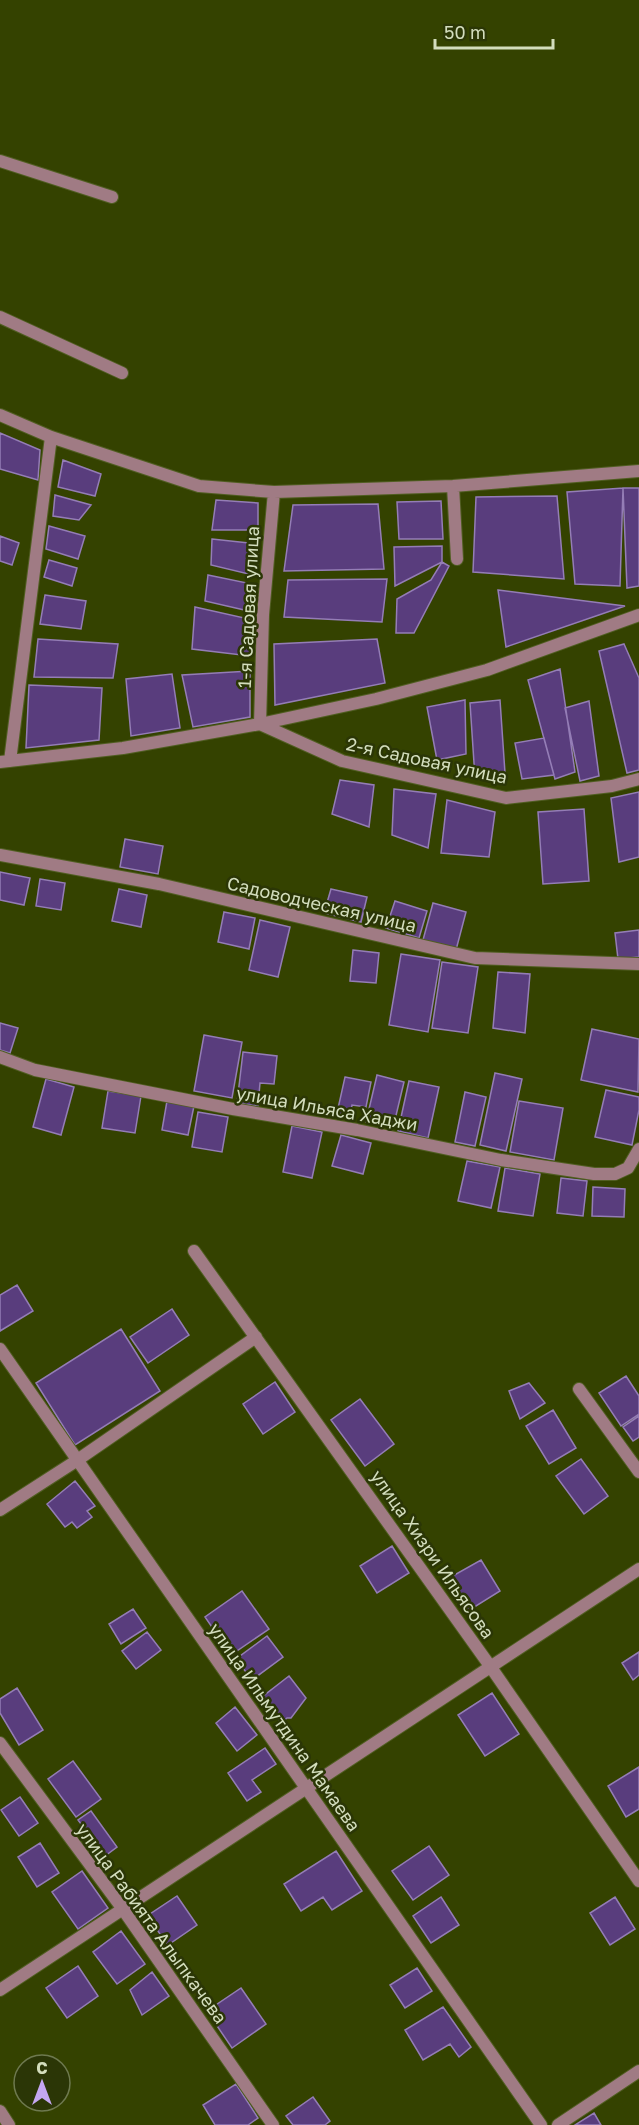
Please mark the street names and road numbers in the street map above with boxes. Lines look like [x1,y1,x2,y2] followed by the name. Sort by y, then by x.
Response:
[233,525,263,689] street label: 1-я Садовая улица
[345,732,509,788] street label: 2-я Садовая улица
[225,871,419,937] street label: Садоводческая улица
[235,1081,419,1135] street label: улица Ильяса Хаджи
[366,1465,500,1643] street label: улица Хизри Ильясова
[204,1619,366,1835] street label: улица Ильмутдина Мамаева
[72,1819,232,2027] street label: улица Рабията Алыпкачева

